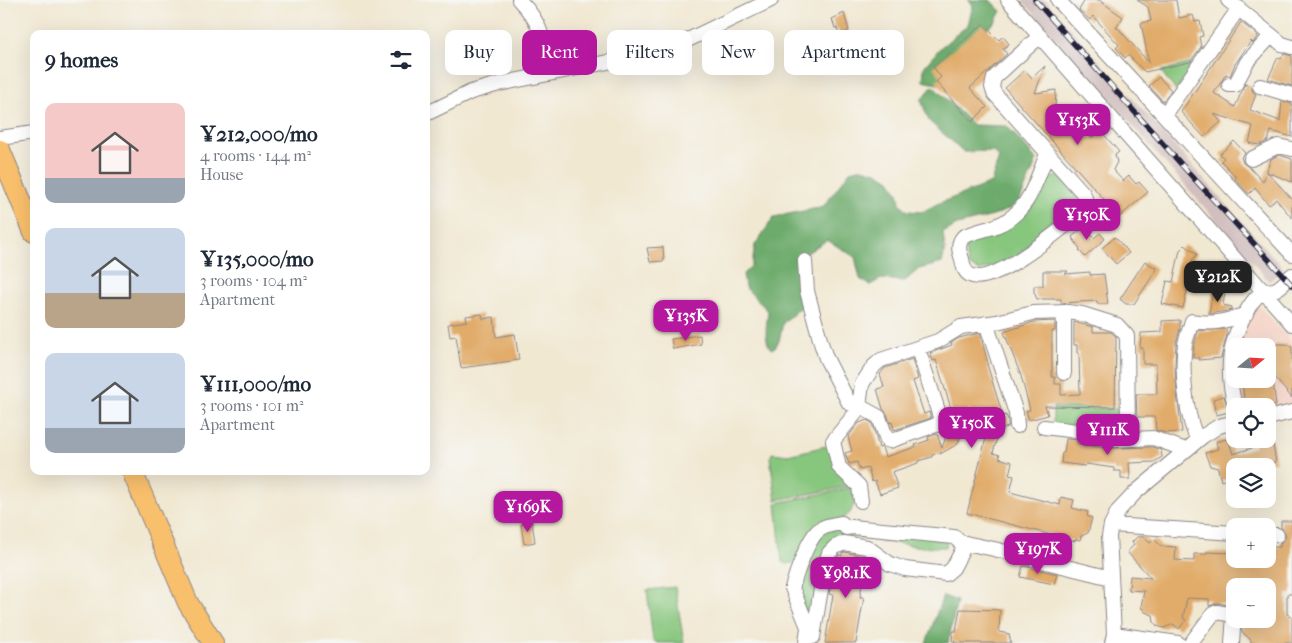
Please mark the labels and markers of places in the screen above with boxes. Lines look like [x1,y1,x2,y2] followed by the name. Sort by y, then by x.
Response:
[1043,104,1113,146] pin: ¥153K
[1052,198,1122,241] pin: ¥150K
[1183,260,1253,303] pin: ¥212K
[651,300,721,342] pin: ¥135K
[937,406,1007,449] pin: ¥150K
[1073,414,1143,456] pin: ¥111K
[493,490,563,533] pin: ¥169K
[1003,532,1073,575] pin: ¥197K
[805,556,887,599] pin: ¥98.1K

